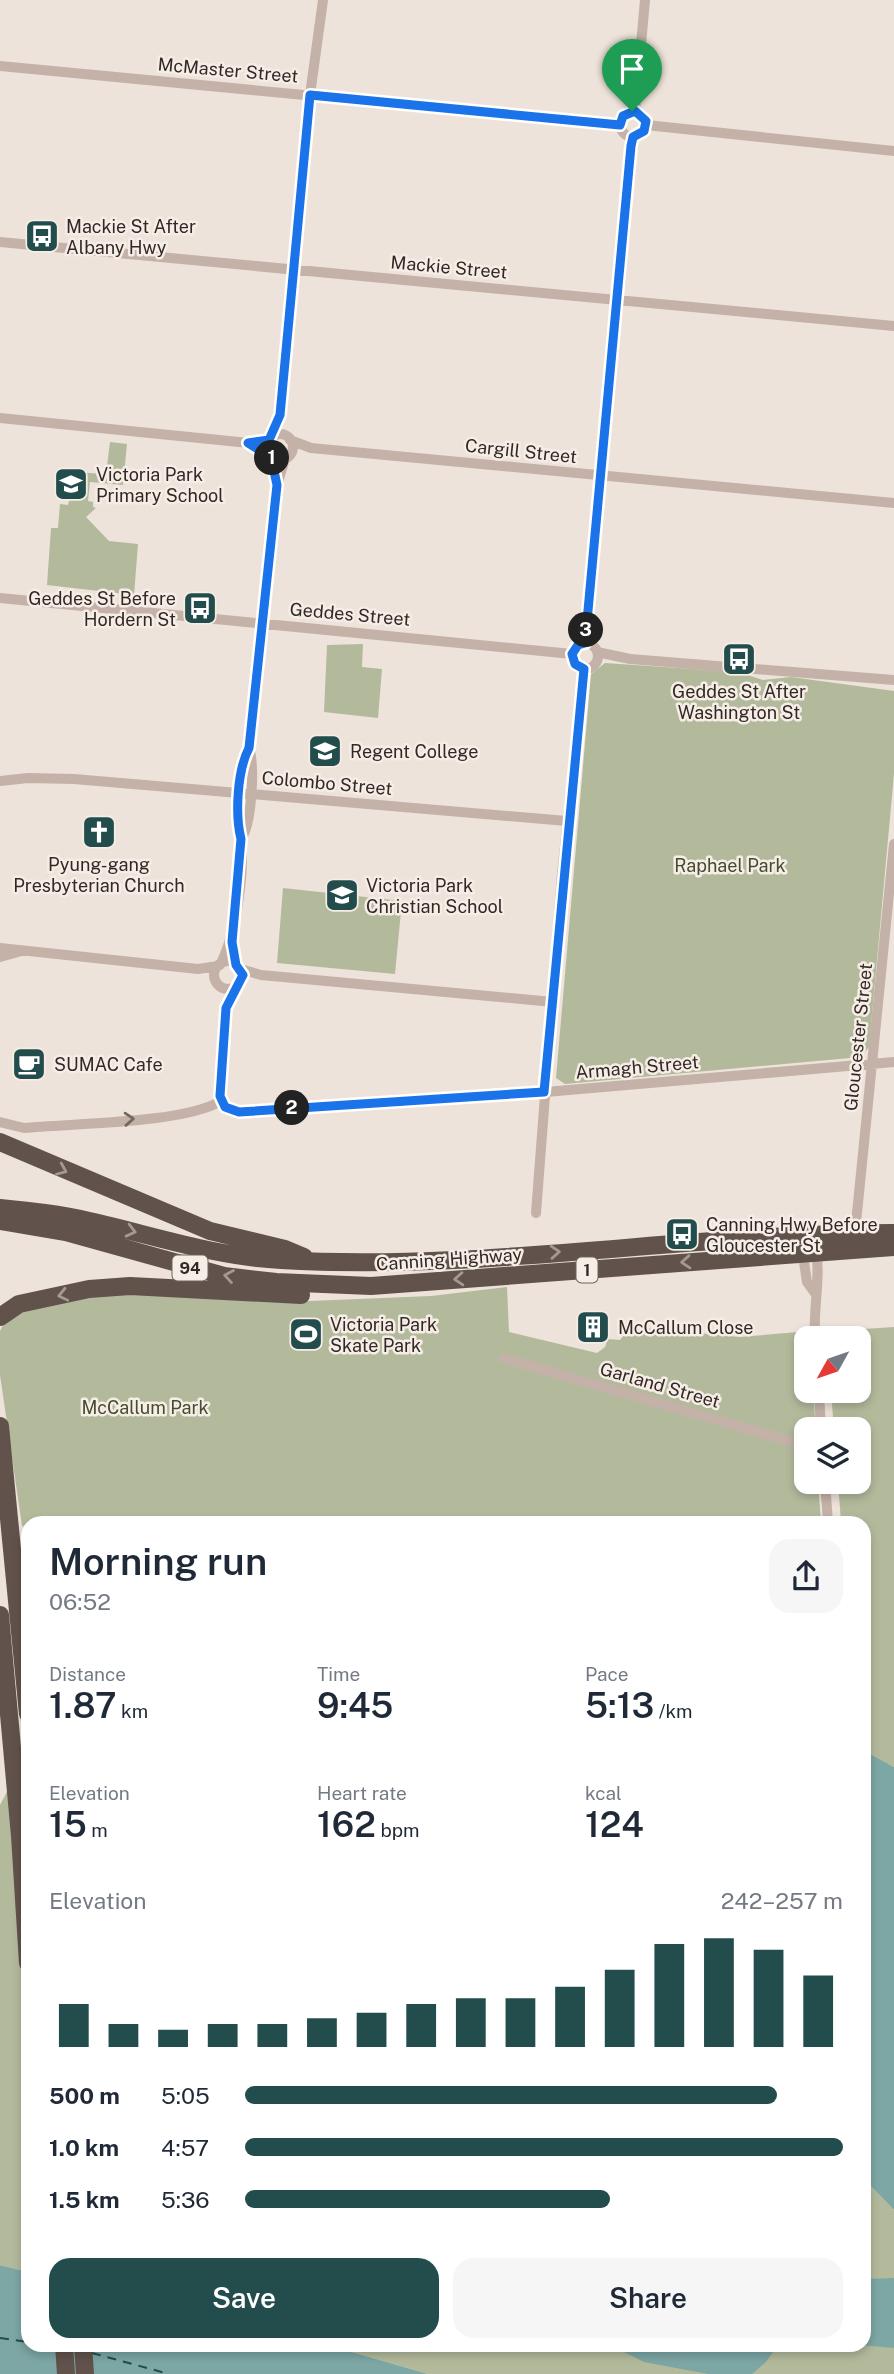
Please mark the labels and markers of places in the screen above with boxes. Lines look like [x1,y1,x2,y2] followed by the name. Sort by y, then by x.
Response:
[602,39,662,111] pin
[66,216,196,258] place label: Mackie St After Albany Hwy
[23,217,61,255] bus stop icon: Mackie St After Albany Hwy
[254,440,290,476] pin: 1
[96,464,224,506] place label: Victoria Park Primary School
[52,465,90,503] school or university icon: Victoria Park Primary School
[28,588,176,630] place label: Geddes St Before Hordern St
[181,589,219,627] bus stop icon: Geddes St Before Hordern St
[568,612,604,648] pin: 3
[720,640,758,678] bus stop icon: Geddes St After Washington St
[672,681,806,723] place label: Geddes St After Washington St
[306,732,344,770] school or university icon: Regent College
[350,741,478,762] place label: Regent College
[80,813,118,851] church icon: Pyung-gang Presbyterian Church
[13,854,185,896] place label: Pyung-gang Presbyterian Church
[366,875,503,917] place label: Victoria Park Christian School
[323,876,361,914] school or university icon: Victoria Park Christian School
[10,1045,48,1083] cafe icon: SUMAC Cafe
[54,1054,163,1075] place label: SUMAC Cafe
[274,1090,310,1126] pin: 2
[706,1214,878,1256] place label: Canning Hwy Before Gloucester St
[663,1215,701,1253] bus stop icon: Canning Hwy Before Gloucester St
[574,1308,612,1346] building icon: McCallum Close
[330,1314,437,1356] place label: Victoria Park Skate Park
[287,1315,325,1353] sports icon: Victoria Park Skate Park
[618,1317,754,1338] place label: McCallum Close

